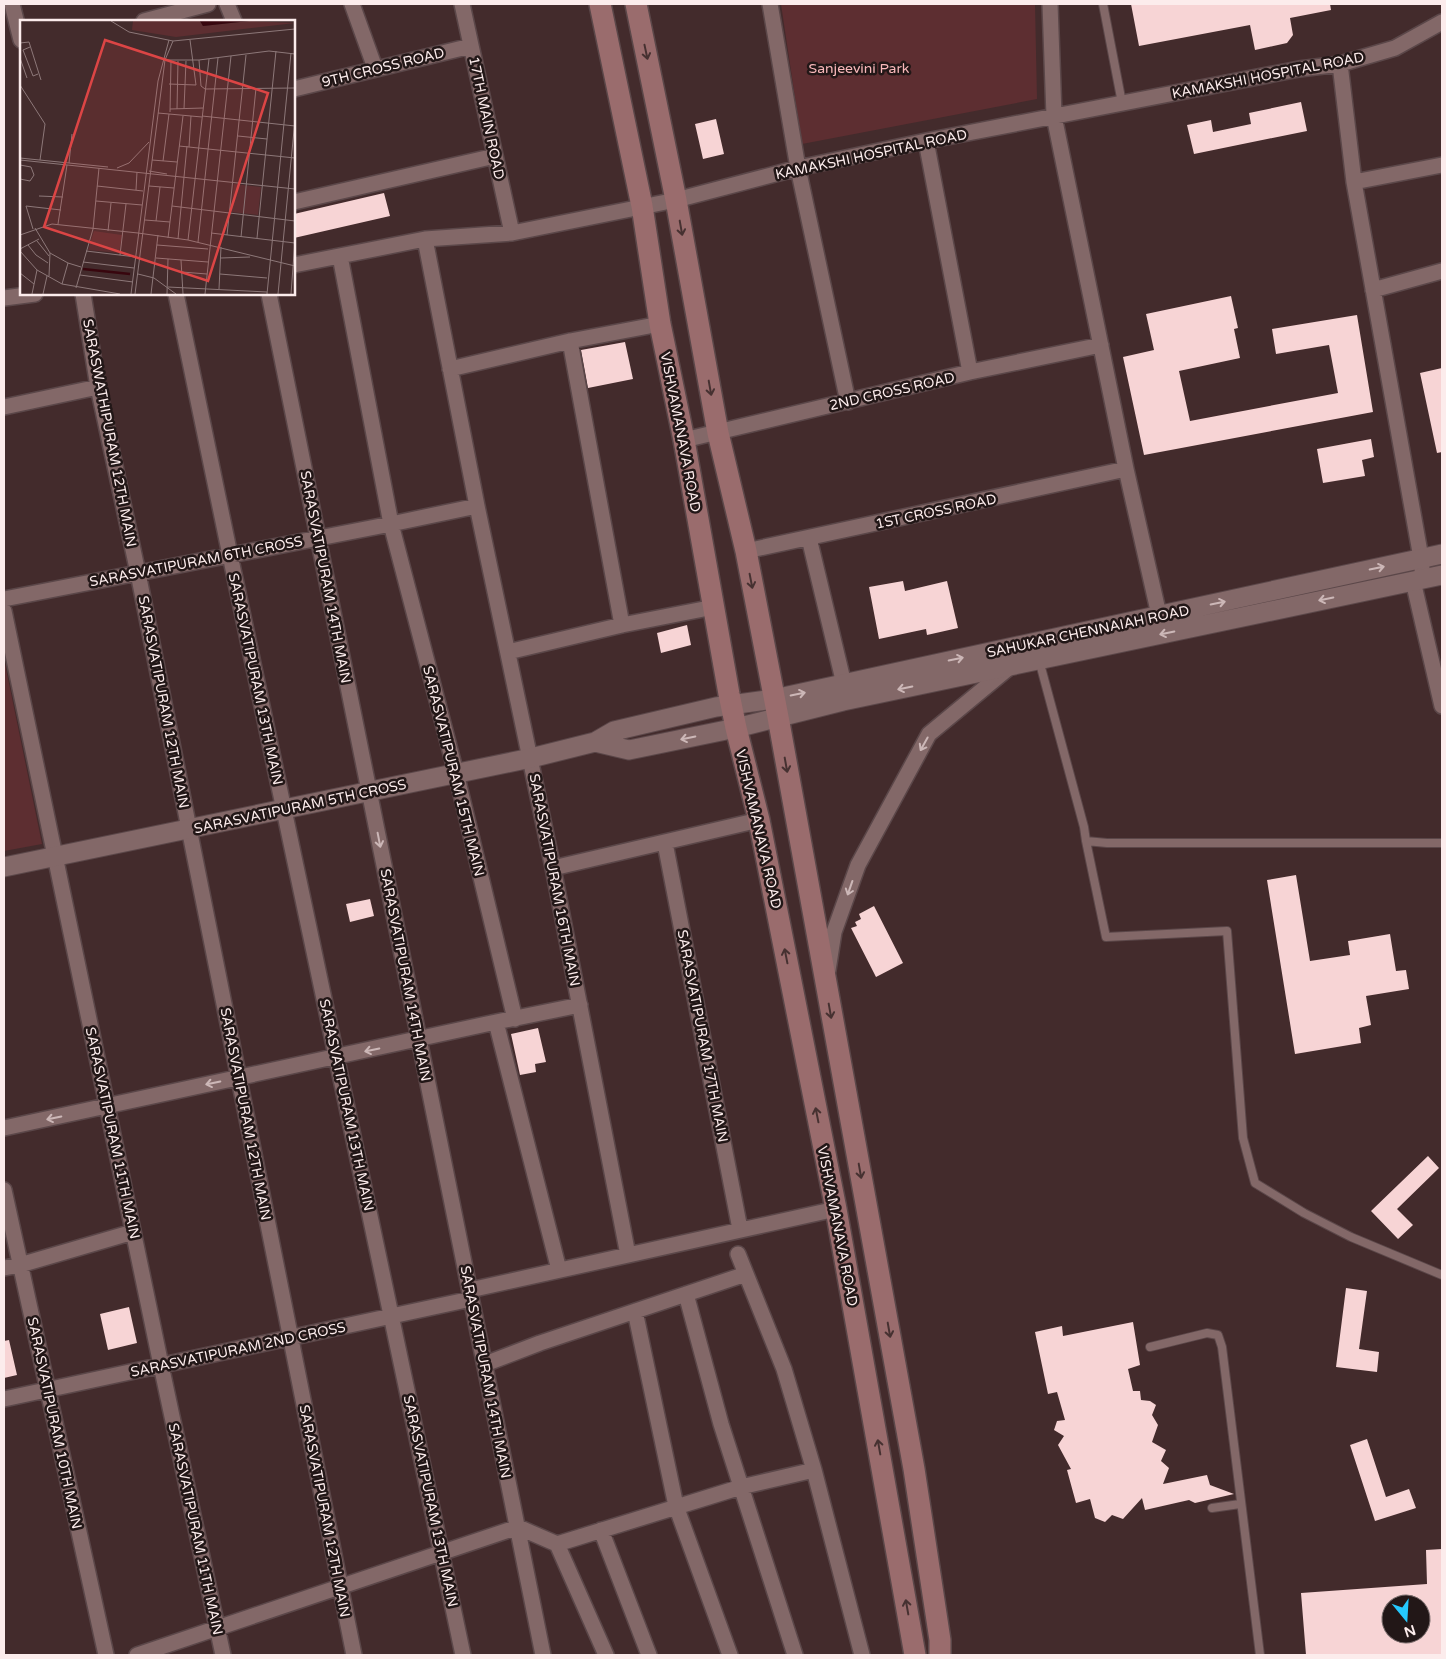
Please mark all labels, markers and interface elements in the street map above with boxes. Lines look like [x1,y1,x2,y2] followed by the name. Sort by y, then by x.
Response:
[20,20,295,295] inset map
[641,43,651,59] one-way arrow
[320,44,446,91] street label: 9TH CROSS ROAD
[1170,48,1366,102] street label: KAMAKSHI HOSPITAL ROAD
[465,55,508,181] street label: 17TH MAIN ROAD
[809,60,910,77] park label: Sanjeevini Park
[774,126,969,183] street label: KAMAKSHI HOSPITAL ROAD
[677,220,687,236] one-way arrow
[79,318,140,549] street label: SARASWATHIPURAM 12TH MAIN
[657,351,704,514] street label: VISHVAMANAVA ROAD
[828,369,956,414] street label: 2ND CROSS ROAD
[706,379,715,395] one-way arrow
[297,469,354,685] street label: SARASVATIPURAM 14TH MAIN
[874,490,998,533] street label: 1ST CROSS ROAD
[88,532,304,591] street label: SARASVATIPURAM 6TH CROSS
[1368,563,1384,572] one-way arrow
[225,572,286,787] street label: SARASVATIPURAM 13TH MAIN
[747,573,757,589] one-way arrow
[135,594,192,810] street label: SARASVATIPURAM 12TH MAIN
[1318,595,1334,604] one-way arrow
[1209,597,1225,607] one-way arrow
[985,602,1191,661] street label: SAHUKAR CHENNAIAH ROAD
[1159,629,1175,638] one-way arrow
[948,654,964,663] one-way arrow
[419,664,488,878] street label: SARASVATIPURAM 15TH MAIN
[898,684,914,693] one-way arrow
[789,688,805,698] one-way arrow
[681,734,697,743] one-way arrow
[919,736,928,751] one-way arrow
[732,748,785,910] street label: VISHVAMANAVA ROAD
[782,756,792,772] one-way arrow
[526,772,583,988] street label: SARASVATIPURAM 16TH MAIN
[192,776,408,837] street label: SARASVATIPURAM 5TH CROSS
[375,831,384,847] one-way arrow
[377,867,434,1083] street label: SARASVATIPURAM 14TH MAIN
[844,880,854,896] one-way arrow
[674,928,731,1144] street label: SARASVATIPURAM 17TH MAIN
[781,948,790,964] one-way arrow
[316,998,377,1213] street label: SARASVATIPURAM 13TH MAIN
[826,1002,836,1018] one-way arrow
[217,1006,274,1222] street label: SARASVATIPURAM 12TH MAIN
[82,1026,143,1241] street label: SARASVATIPURAM 11TH MAIN
[364,1045,380,1055] one-way arrow
[205,1079,221,1089] one-way arrow
[812,1108,822,1124] one-way arrow
[46,1113,62,1123] one-way arrow
[814,1145,861,1308] street label: VISHVAMANAVA ROAD
[855,1162,865,1178] one-way arrow
[457,1264,514,1480] street label: SARASVATIPURAM 14TH MAIN
[24,1316,85,1531] street label: SARASVATIPURAM 10TH MAIN
[129,1318,347,1381] street label: SARASVATIPURAM 2ND CROSS
[885,1322,894,1338] one-way arrow
[400,1394,461,1609] street label: SARASVATIPURAM 13TH MAIN
[296,1403,353,1619] street label: SARASVATIPURAM 12TH MAIN
[165,1422,226,1637] street label: SARASVATIPURAM 11TH MAIN
[873,1440,883,1456] one-way arrow
[1381,1594,1431,1644] north arrow
[901,1600,911,1616] one-way arrow
[1402,1621,1418,1641] text: N

